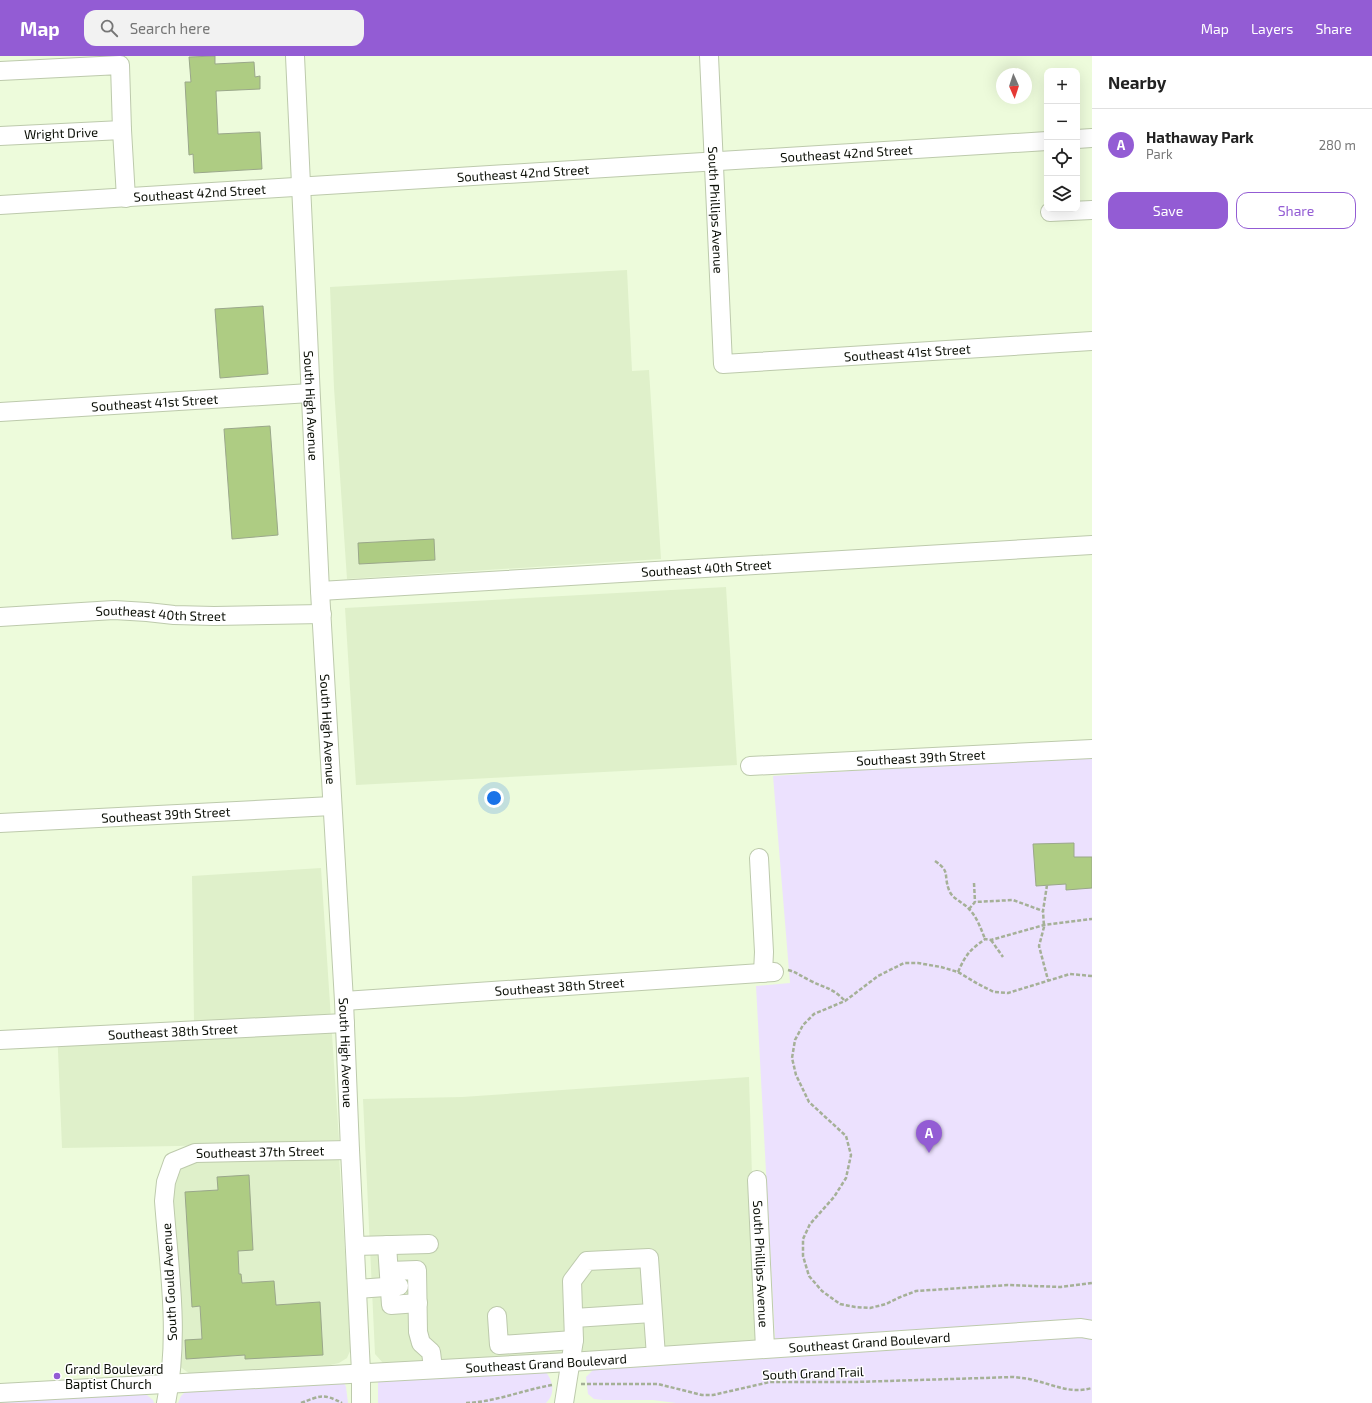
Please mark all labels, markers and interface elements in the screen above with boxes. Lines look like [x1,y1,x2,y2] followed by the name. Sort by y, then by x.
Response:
[84,10,364,46] search box
[20,17,60,40] text: Map
[98,17,120,39] icon: search
[130,19,210,37] text: Search here
[1201,20,1229,37] text: Map
[1251,20,1293,37] text: Layers
[1315,20,1352,37] text: Share
[996,68,1032,104] north arrow
[1044,68,1080,212] map controls
[1044,68,1080,104] button: +
[1108,72,1166,92] text: Nearby
[1044,104,1080,140] button: −
[24,124,98,142] street label: Wright Drive
[1146,128,1254,146] text: Hathaway Park
[1117,137,1125,153] text: A
[1319,137,1356,153] text: 280 m
[1044,140,1080,176] button: locate
[780,141,913,165] street label: Southeast 42nd Street
[705,146,727,274] street label: South Phillips Avenue
[1146,146,1173,162] text: Park
[456,161,590,185] street label: Southeast 42nd Street
[1044,176,1080,212] button: layers
[133,181,266,205] street label: Southeast 42nd Street
[1108,192,1228,229] button: Save
[1236,192,1356,229] button: Share
[843,341,971,364] street label: Southeast 41st Street
[301,350,322,461] street label: South High Avenue
[91,391,219,414] street label: Southeast 41st Street
[641,556,772,580] street label: Southeast 40th Street
[95,602,226,624] street label: Southeast 40th Street
[317,674,339,785] street label: South High Avenue
[856,746,986,769] street label: Southeast 39th Street
[484,788,504,808] your location
[101,803,231,826] street label: Southeast 39th Street
[494,974,625,999] street label: Southeast 38th Street
[336,997,356,1108] street label: South High Avenue
[108,1020,238,1043] street label: Southeast 38th Street
[916,1120,942,1153] pin: A
[196,1142,325,1161] street label: Southeast 37th Street
[750,1200,772,1328] street label: South Phillips Avenue
[158,1223,180,1341] street label: South Gould Avenue
[788,1329,951,1355] street label: Southeast Grand Boulevard
[465,1350,628,1376] street label: Southeast Grand Boulevard
[65,1361,164,1392] place label: Grand Boulevard Baptist Church
[762,1363,864,1383] street label: South Grand Trail
[52,1371,62,1381] marker: Grand Boulevard Baptist Church

